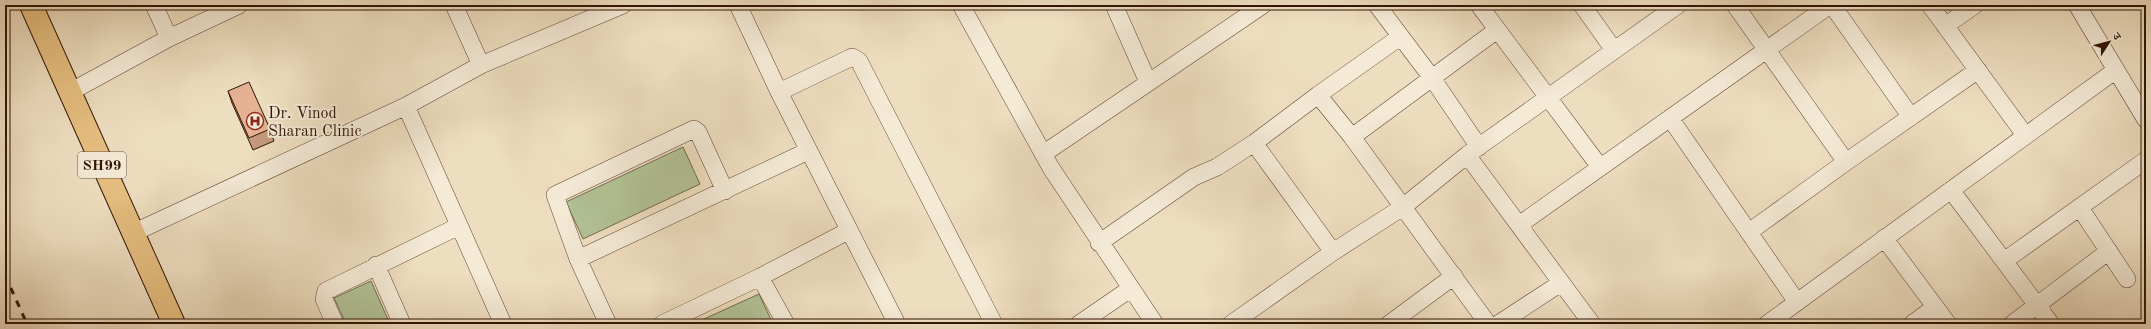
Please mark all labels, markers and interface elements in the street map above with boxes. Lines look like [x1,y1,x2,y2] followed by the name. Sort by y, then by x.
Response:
[2089,22,2129,62] north arrow
[2109,31,2123,44] text: उ
[268,106,361,140] place label: Dr. Vinod Sharan Clinic
[245,111,265,131] hospital icon: Dr. Vinod Sharan Clinic
[78,152,126,178] road number: SH99

